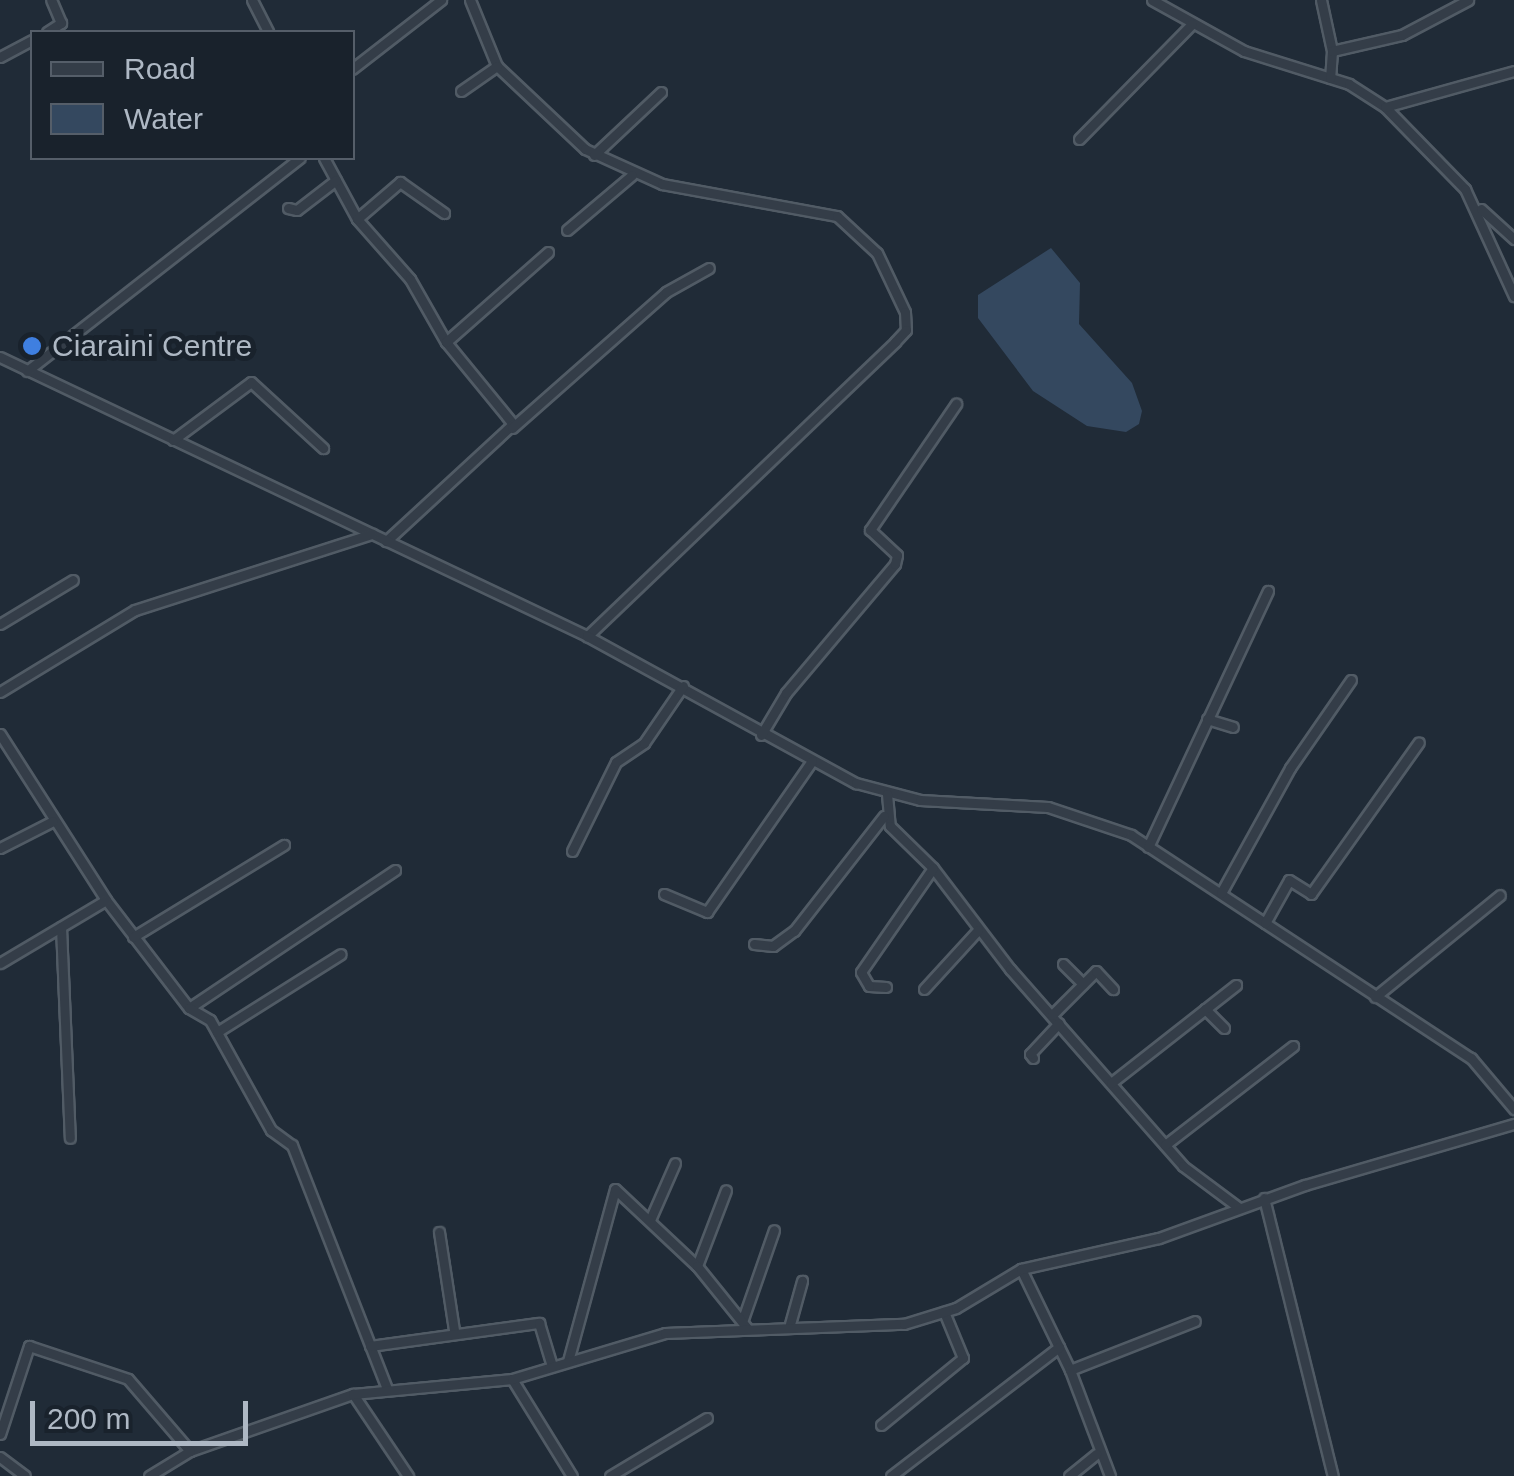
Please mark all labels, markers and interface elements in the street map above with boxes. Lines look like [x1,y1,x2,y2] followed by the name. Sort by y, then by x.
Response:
[30,30,355,160] legend
[124,52,196,85] text: Road
[124,102,203,135] text: Water
[52,328,252,364] place label: Ciaraini Centre
[21,335,43,357] marker: Ciaraini Centre
[35,1381,252,1443] scale bar
[47,1402,130,1435] text: 200 m

